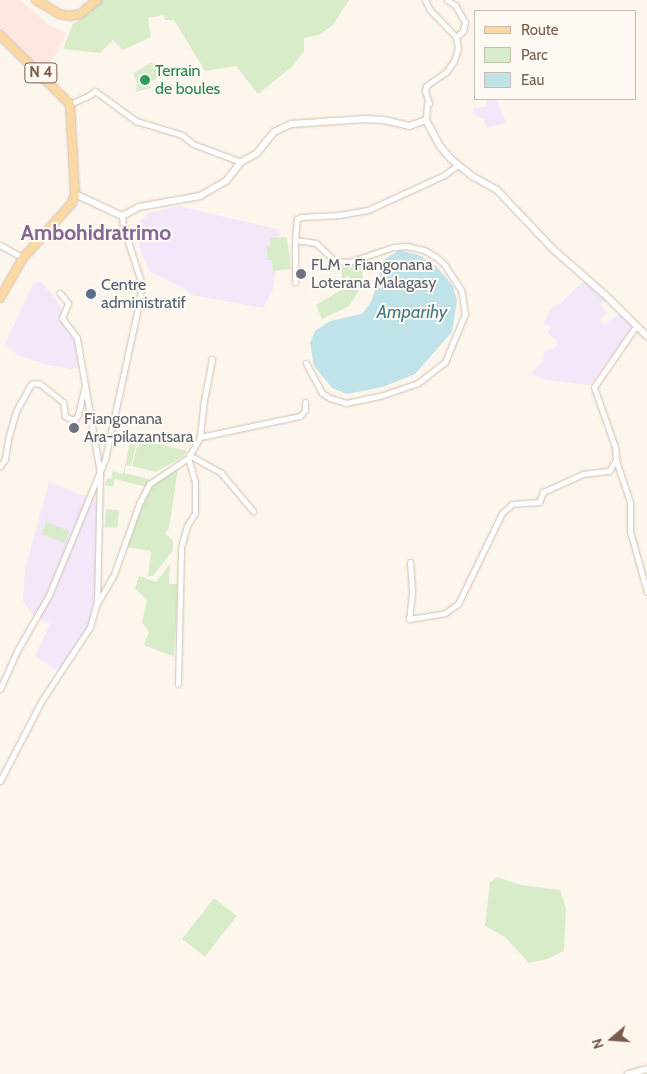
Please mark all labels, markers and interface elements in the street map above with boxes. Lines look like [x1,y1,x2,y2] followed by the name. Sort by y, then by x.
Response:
[474,10,637,100] legend
[521,21,559,39] text: Route
[521,46,548,64] text: Parc
[23,60,58,86] road number: N 4
[155,61,220,99] place label: Terrain de boules
[521,71,544,89] text: Eau
[139,74,151,86] marker: Terrain de boules
[21,220,171,246] district label: Ambohidratrimo
[311,255,436,293] place label: FLM - Fiangonana Loterana Malagasy
[295,268,307,280] marker: FLM - Fiangonana Loterana Malagasy
[101,275,186,313] place label: Centre administratif
[85,288,97,300] marker: Centre administratif
[377,301,447,323] water label: Amparihy
[84,409,193,447] place label: Fiangonana Ara-pilazantsara
[68,422,80,434] marker: Fiangonana Ara-pilazantsara
[587,1014,637,1064] north arrow
[588,1036,608,1051] text: N

